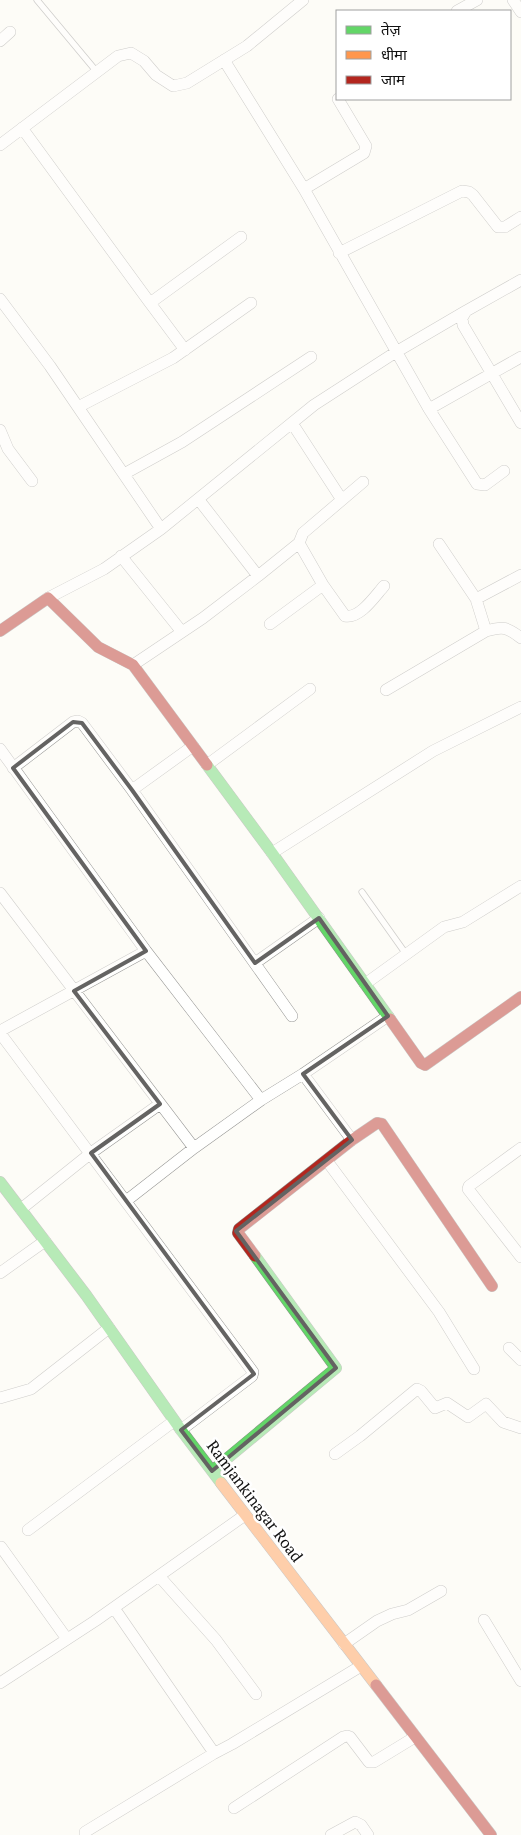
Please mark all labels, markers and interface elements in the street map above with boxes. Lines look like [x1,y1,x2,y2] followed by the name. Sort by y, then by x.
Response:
[336,10,511,100] legend
[381,19,402,39] text: तेज़
[381,44,408,64] text: धीमा
[381,69,406,89] text: जाम
[202,1436,308,1566] street label: Ramjankinagar Road

